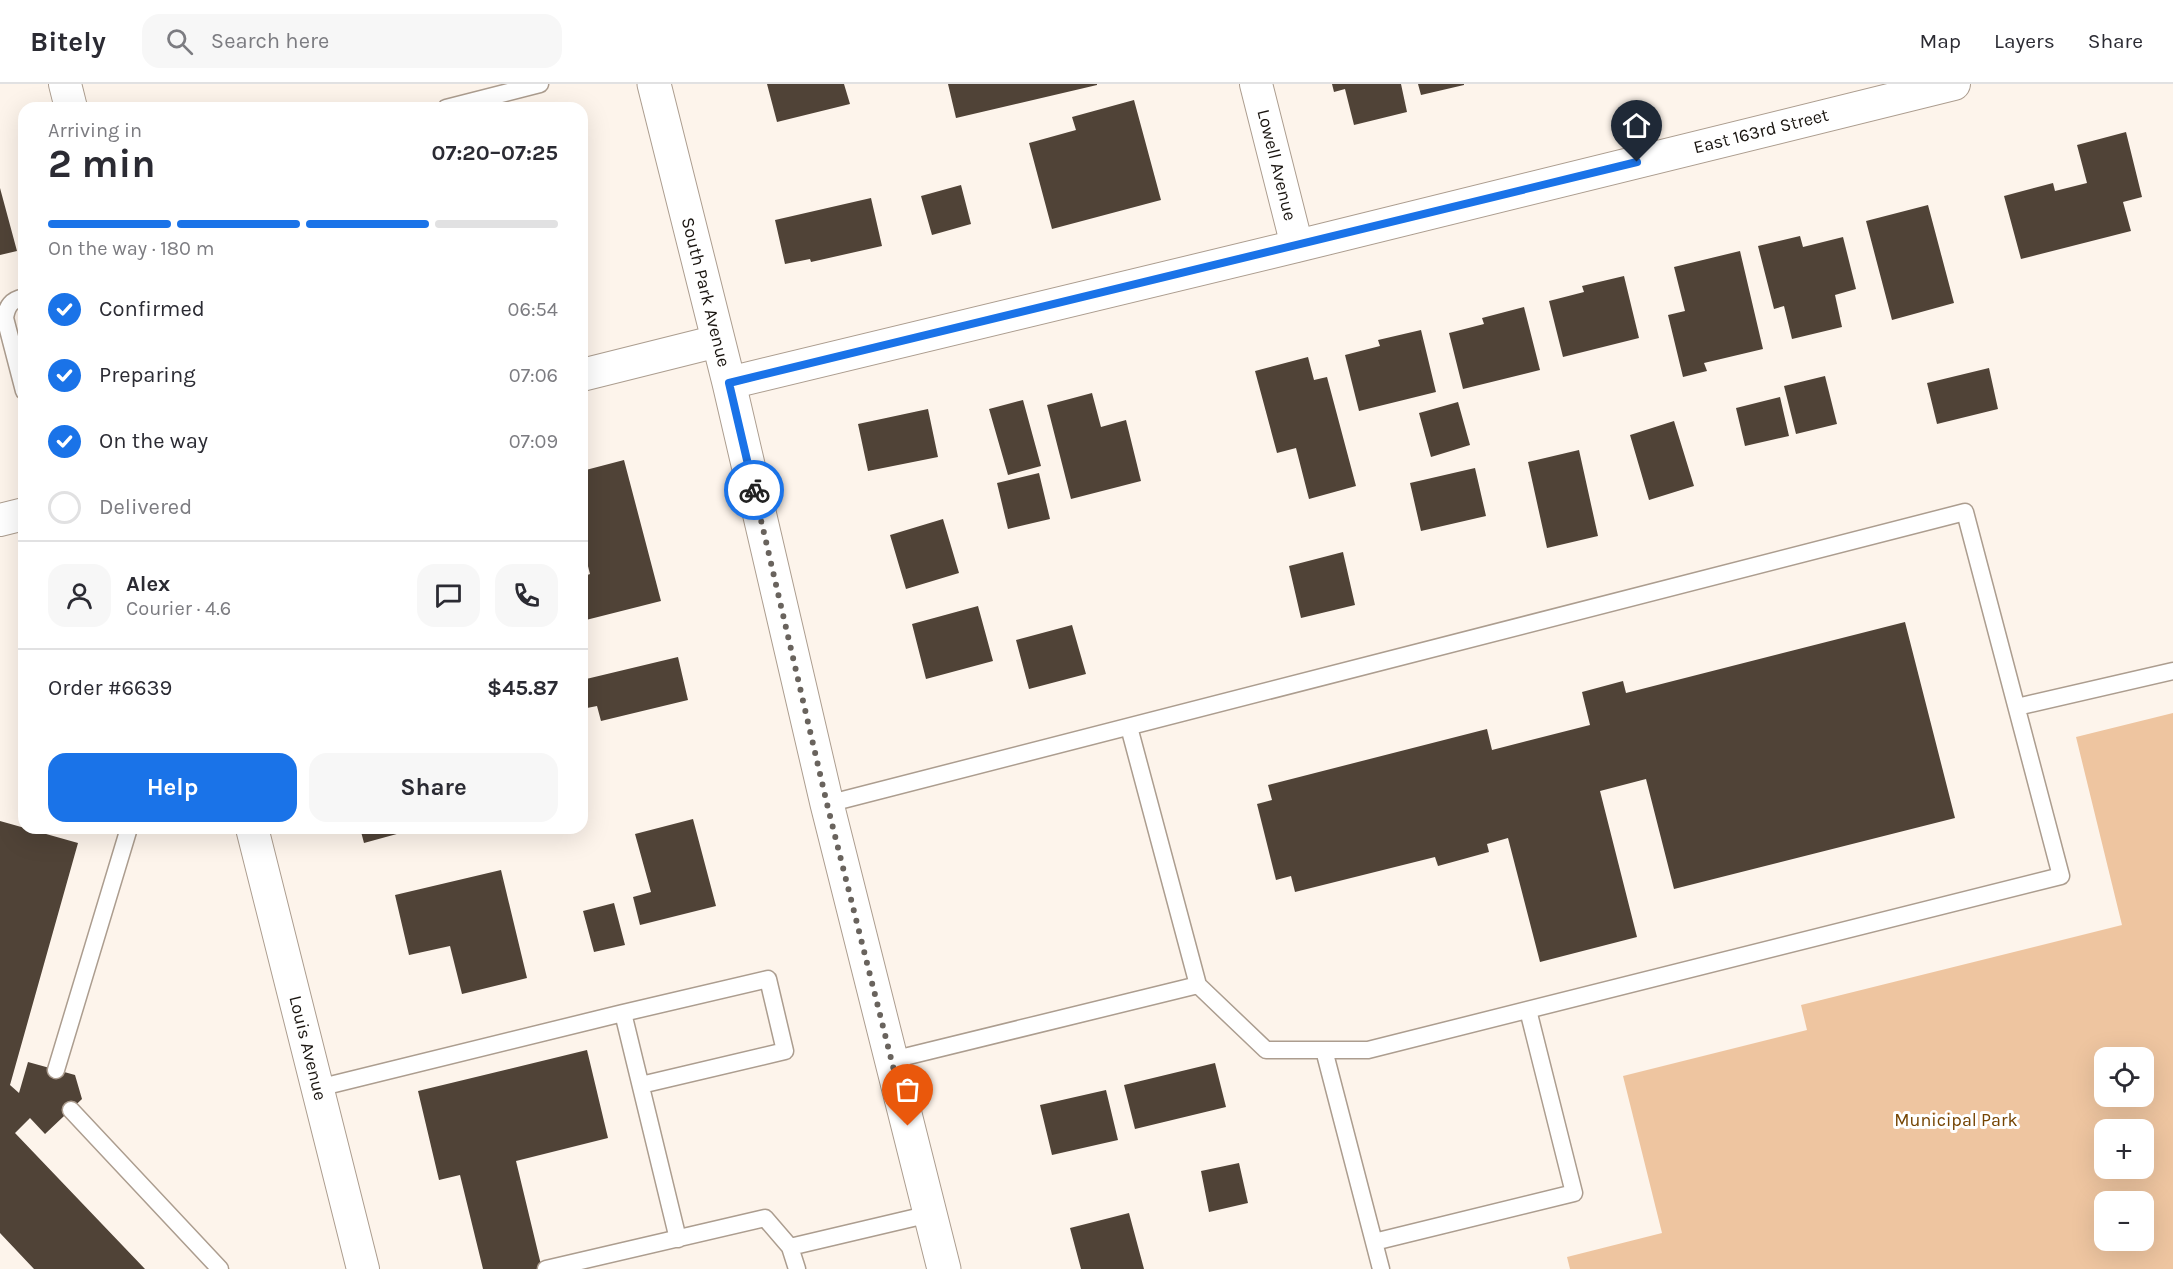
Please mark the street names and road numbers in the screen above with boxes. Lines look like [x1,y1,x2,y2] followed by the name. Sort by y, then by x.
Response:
[1691,104,1831,158] street label: East 163rd Street
[1253,107,1301,223] street label: Lowell Avenue
[677,215,735,369] street label: South Park Avenue
[284,993,332,1103] street label: Louis Avenue

